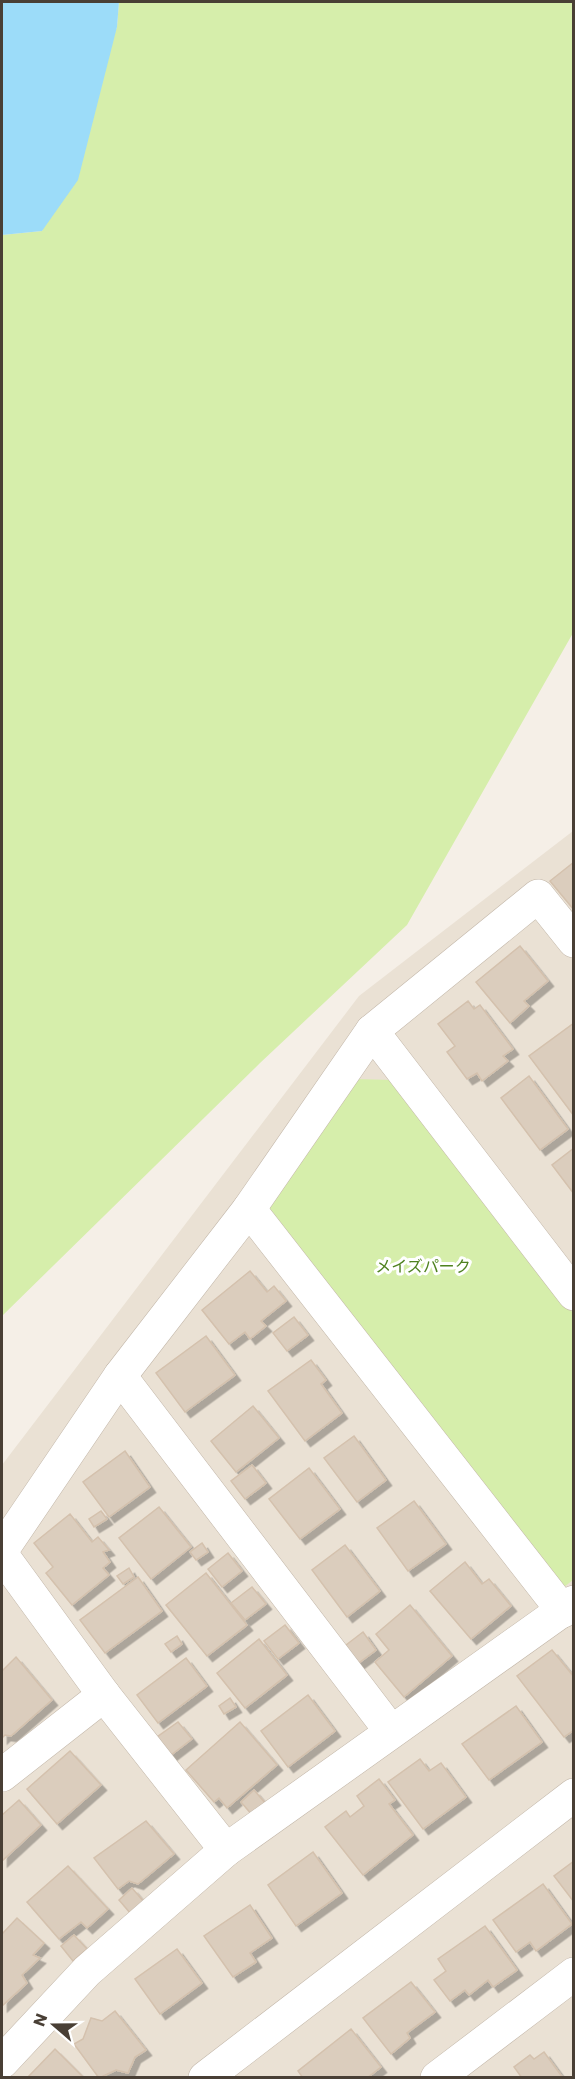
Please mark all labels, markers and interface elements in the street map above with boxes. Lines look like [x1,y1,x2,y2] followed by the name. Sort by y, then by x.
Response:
[375,1255,471,1278] park label: メイズパーク
[24,1995,84,2055] north arrow
[28,2010,53,2030] text: N

